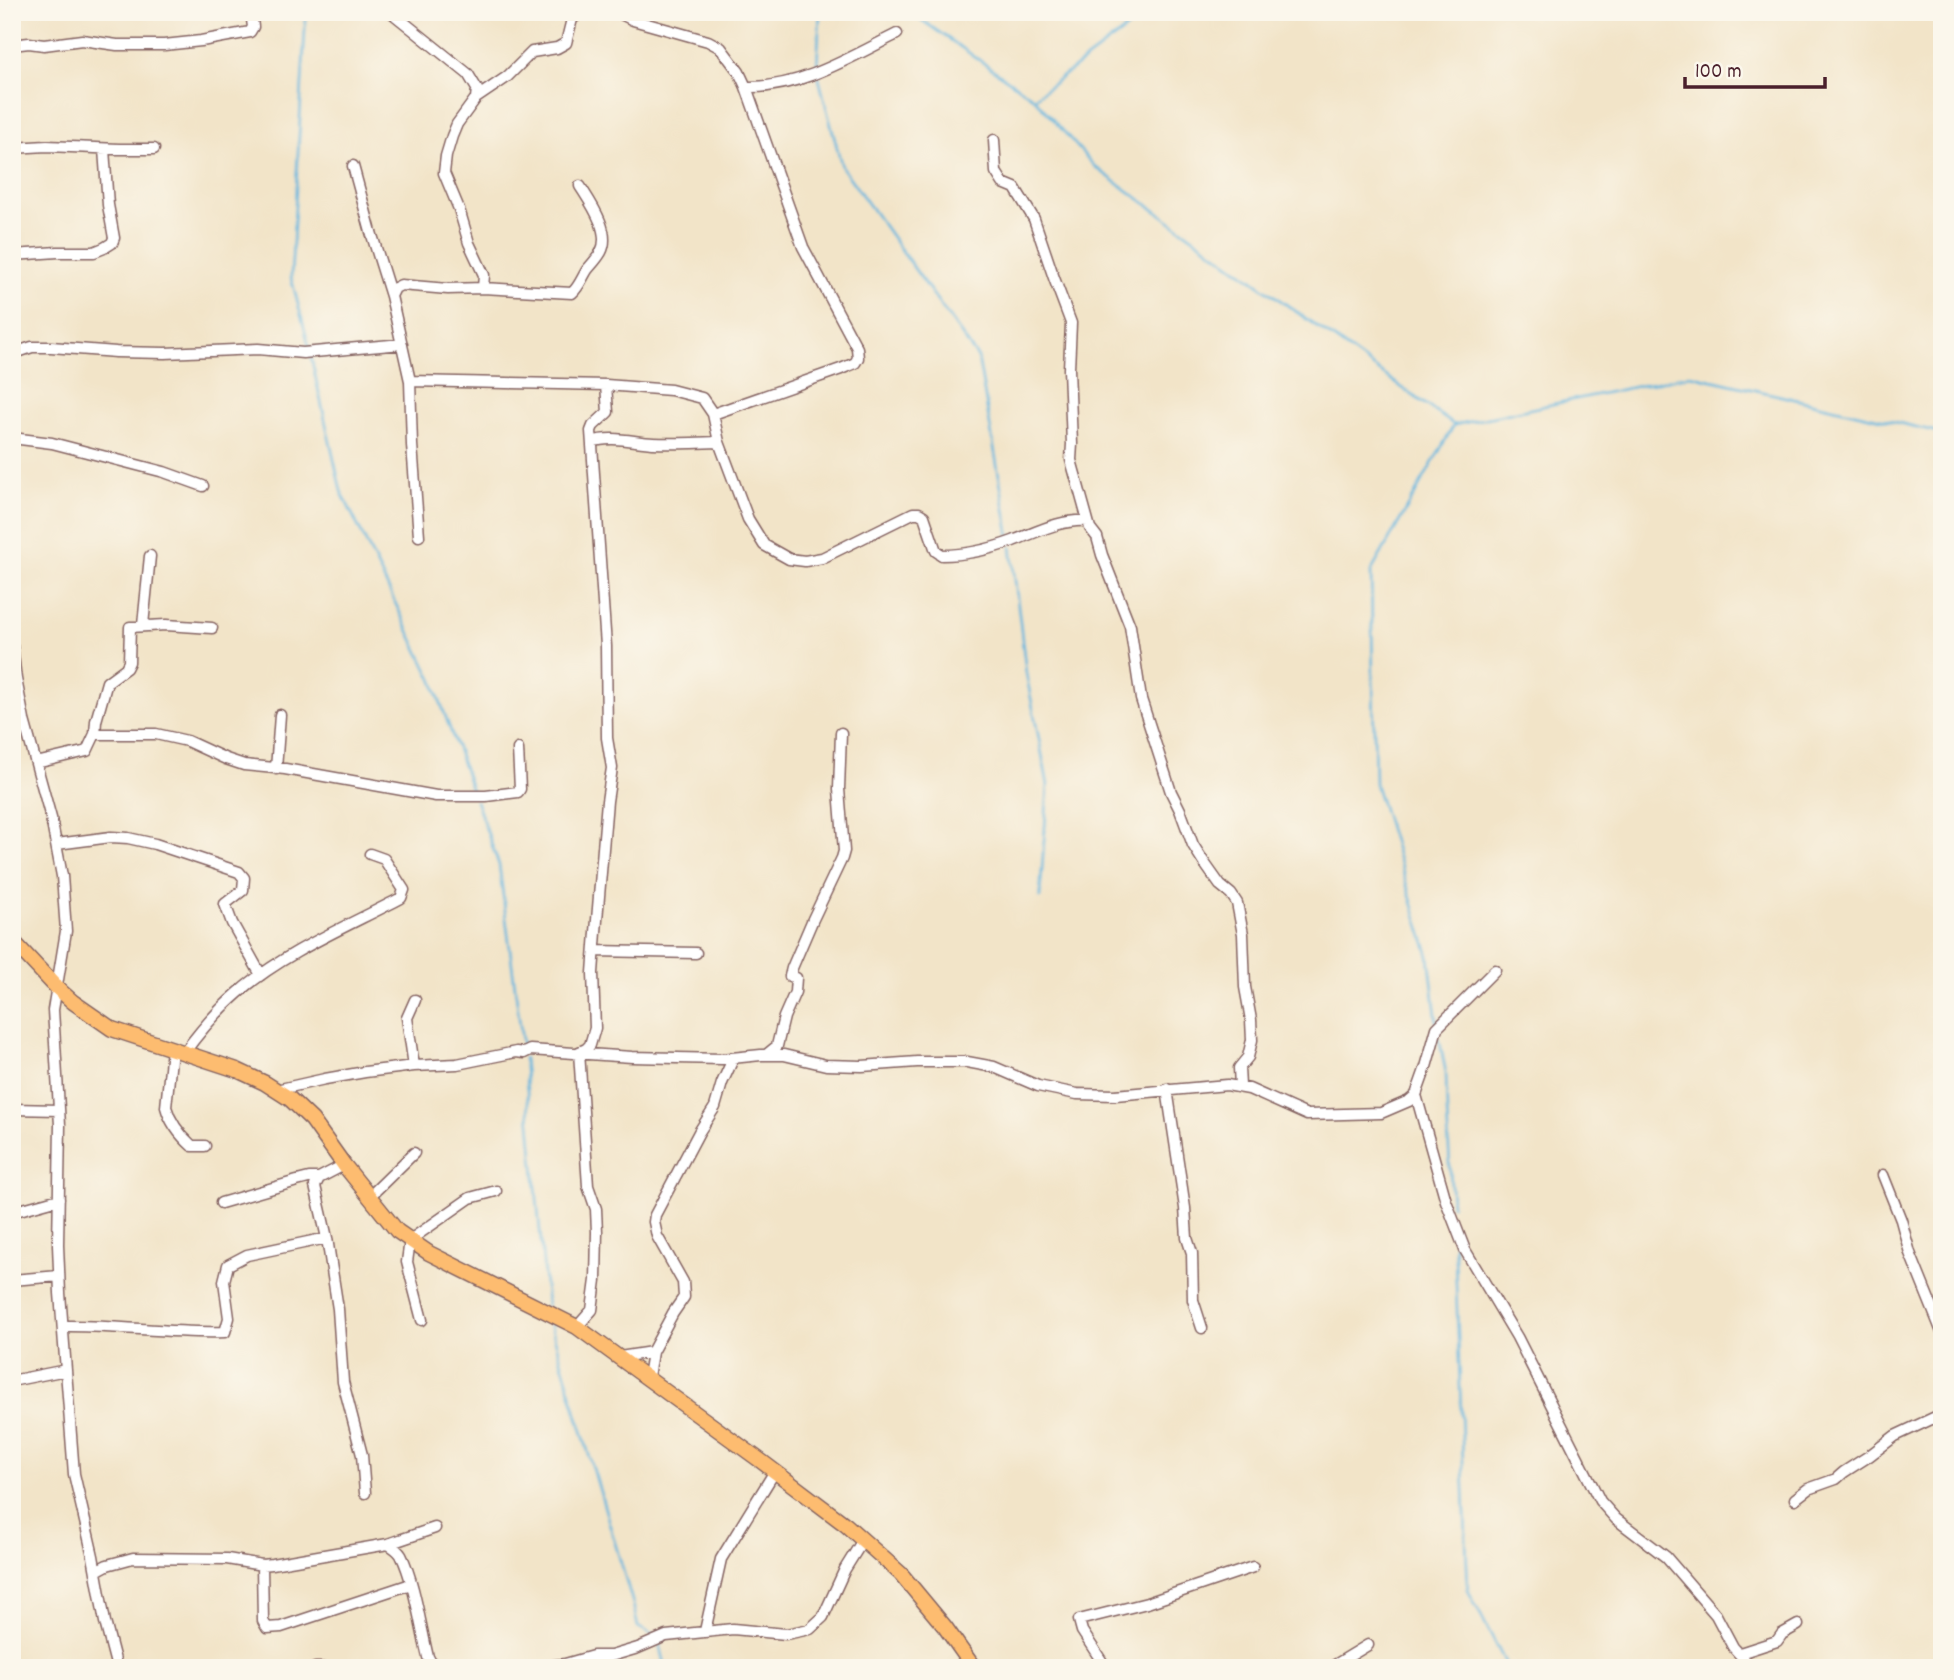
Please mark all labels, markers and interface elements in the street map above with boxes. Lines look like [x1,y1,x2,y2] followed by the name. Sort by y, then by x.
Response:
[1685,46,1825,90] scale bar
[1695,58,1742,88] text: 100 m

